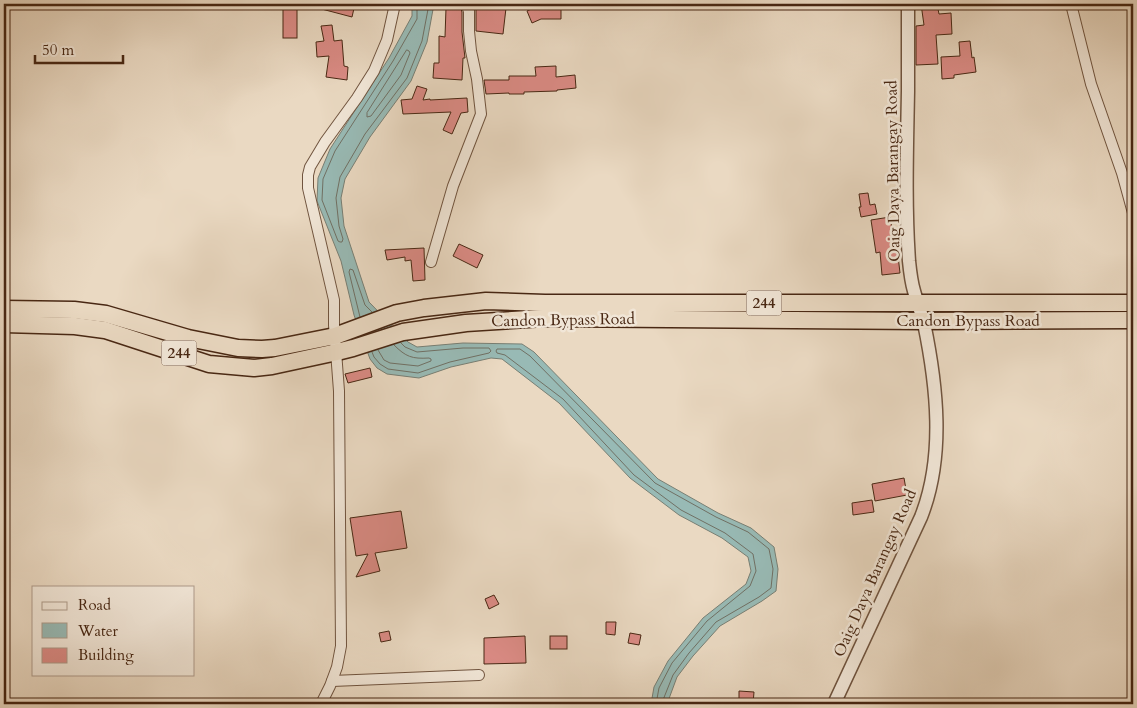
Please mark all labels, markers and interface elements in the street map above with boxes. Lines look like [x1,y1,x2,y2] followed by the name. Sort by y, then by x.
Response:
[35,32,122,64] scale bar
[42,40,74,60] text: 50 m
[880,80,906,262] street label: Oaig Daya Barangay Road
[746,290,782,316] road number: 244
[491,308,636,332] street label: Candon Bypass Road
[896,310,1040,332] street label: Candon Bypass Road
[162,340,196,366] road number: 244
[828,485,922,660] street label: Oaig Daya Barangay Road
[32,586,195,676] legend
[78,595,111,615] text: Road
[77,621,119,641] text: Water
[78,645,134,665] text: Building

